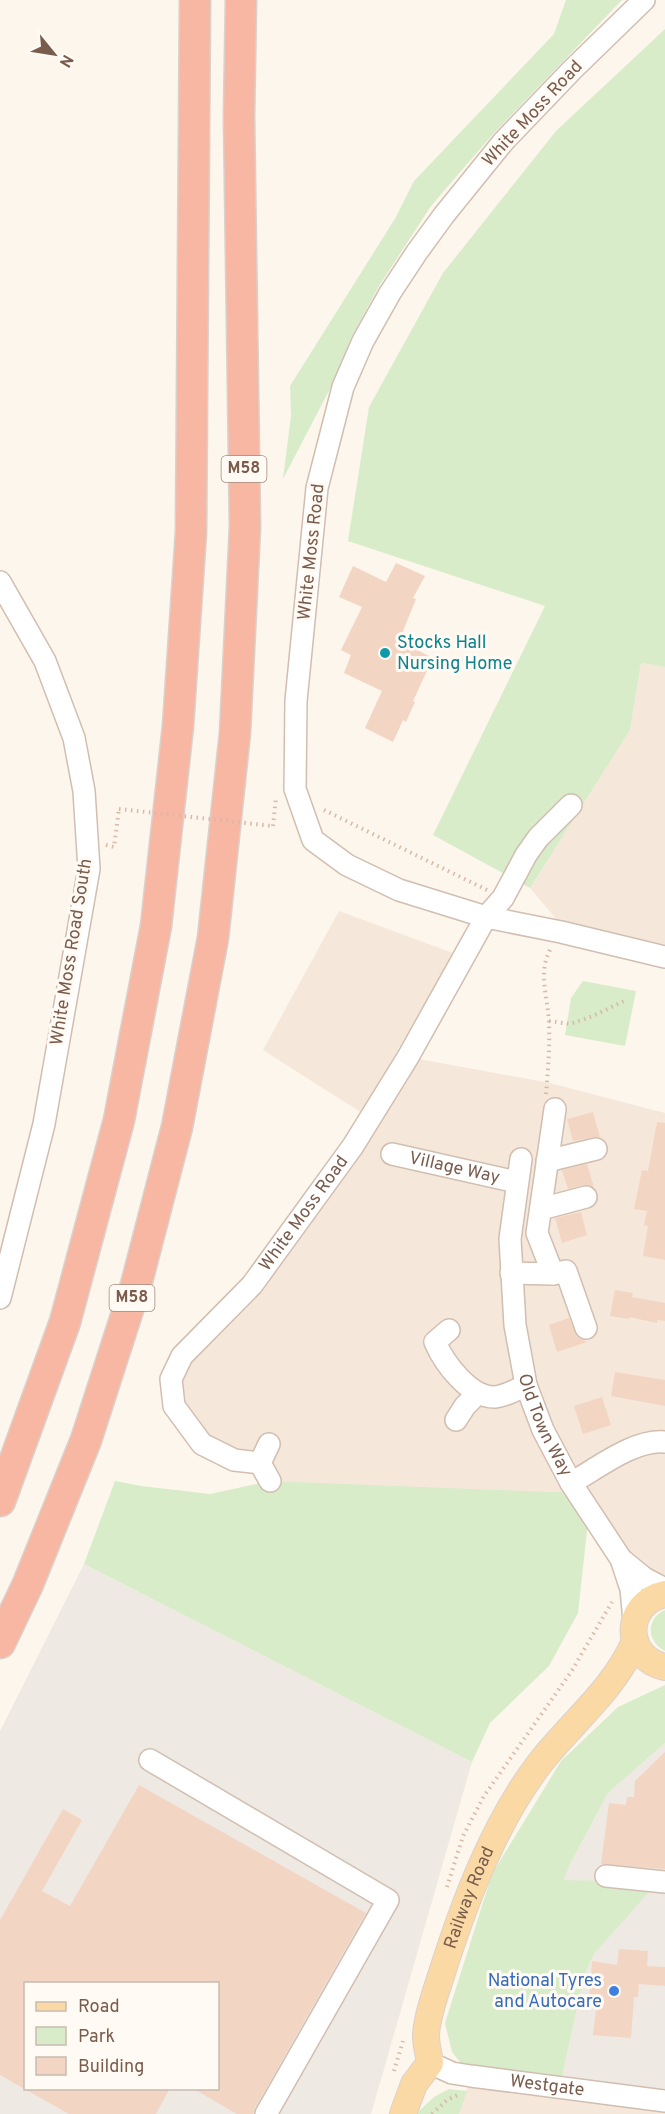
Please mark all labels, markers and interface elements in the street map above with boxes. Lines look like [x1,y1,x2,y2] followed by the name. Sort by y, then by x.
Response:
[24,24,84,84] north arrow
[54,51,77,70] text: N
[478,56,588,172] street label: White Moss Road
[222,456,266,482] road number: M58
[293,482,331,622] street label: White Moss Road
[397,632,512,676] place label: Stocks Hall Nursing Home
[378,646,392,660] marker: Stocks Hall Nursing Home
[46,857,98,1047] street label: White Moss Road South
[407,1147,502,1189] street label: Village Way
[254,1151,354,1276] street label: White Moss Road
[110,1285,154,1311] road number: M58
[513,1372,577,1481] street label: Old Town Way
[439,1843,500,1952] street label: Railway Road
[488,1970,602,2014] place label: National Tyres and Autocare
[24,1982,219,2090] legend
[607,1984,621,1998] marker: National Tyres and Autocare
[78,1996,120,2019] text: Road
[78,2026,115,2049] text: Park
[78,2056,144,2079] text: Building
[508,2070,586,2102] street label: Westgate

